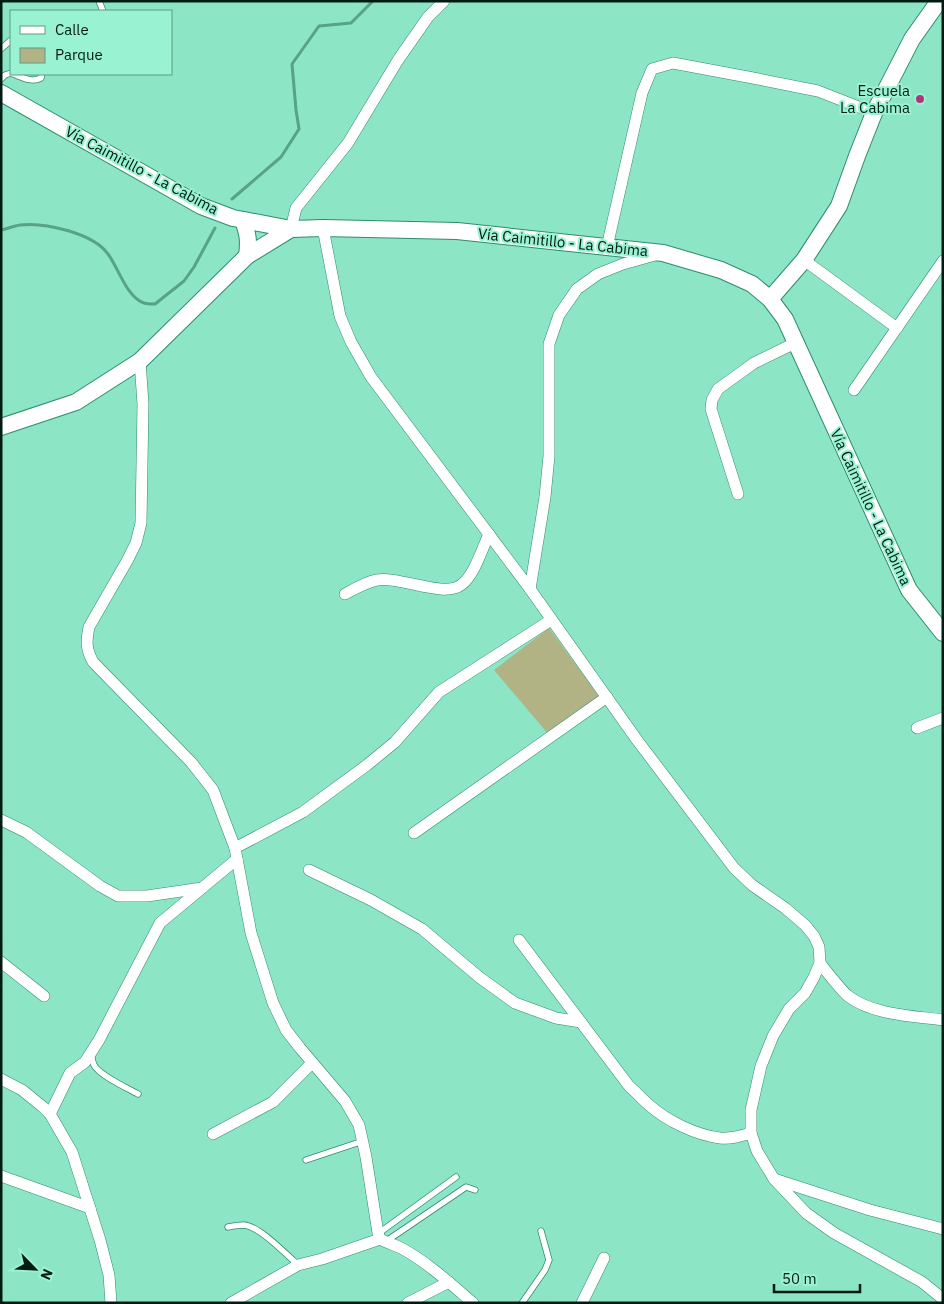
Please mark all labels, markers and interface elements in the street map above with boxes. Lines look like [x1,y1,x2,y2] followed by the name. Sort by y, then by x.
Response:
[10,10,172,75] legend
[55,20,89,39] text: Calle
[55,45,103,64] text: Parque
[840,81,910,117] place label: Escuela La Cabima
[914,93,926,105] marker: Escuela La Cabima
[62,122,222,218] street label: Vía Caimitillo - La Cabima
[477,224,649,260] street label: Vía Caimitillo - La Cabima
[826,426,916,588] street label: Vía Caimitillo - La Cabima
[10,1244,60,1294] north arrow
[774,1262,860,1294] scale bar
[37,1266,57,1283] text: N
[782,1269,817,1288] text: 50 m

